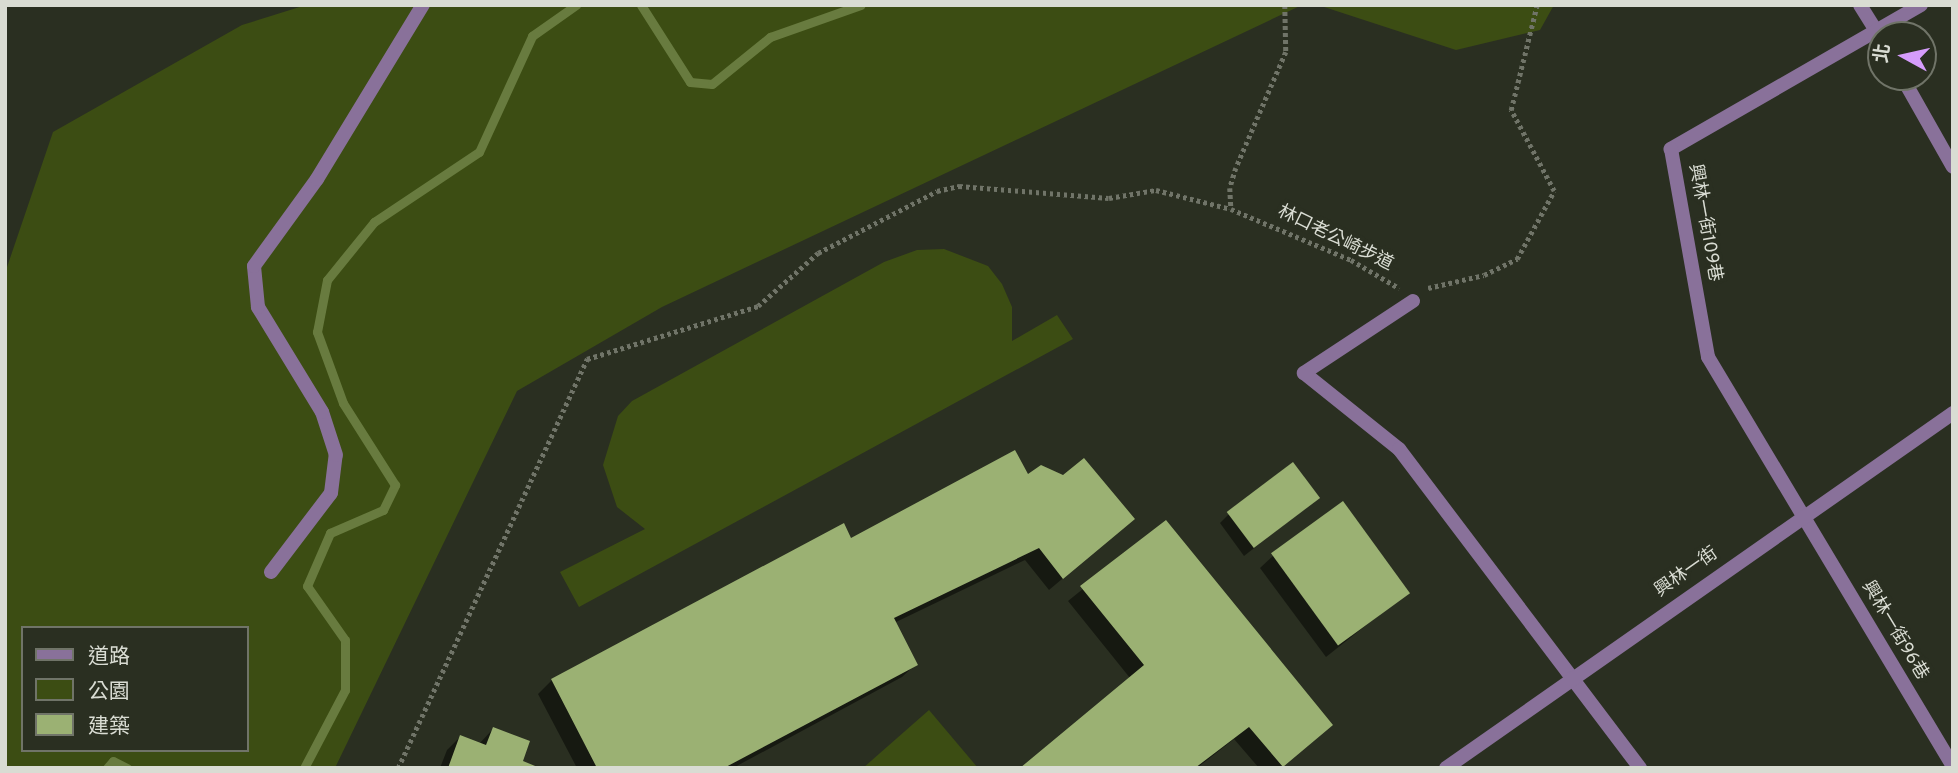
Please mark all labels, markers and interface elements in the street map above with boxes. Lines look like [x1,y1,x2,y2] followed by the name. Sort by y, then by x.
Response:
[1867,21,1937,91] north arrow
[1870,42,1896,64] text: 北
[1683,163,1725,283] street label: 興林一街109巷
[1274,202,1396,276] street label: 林口老公崎步道
[1651,544,1723,602] street label: 興林一街
[1856,578,1932,684] street label: 興林一街96巷
[21,626,248,752] legend
[88,644,130,671] text: 道路
[88,679,130,706] text: 公園
[88,714,130,741] text: 建築

